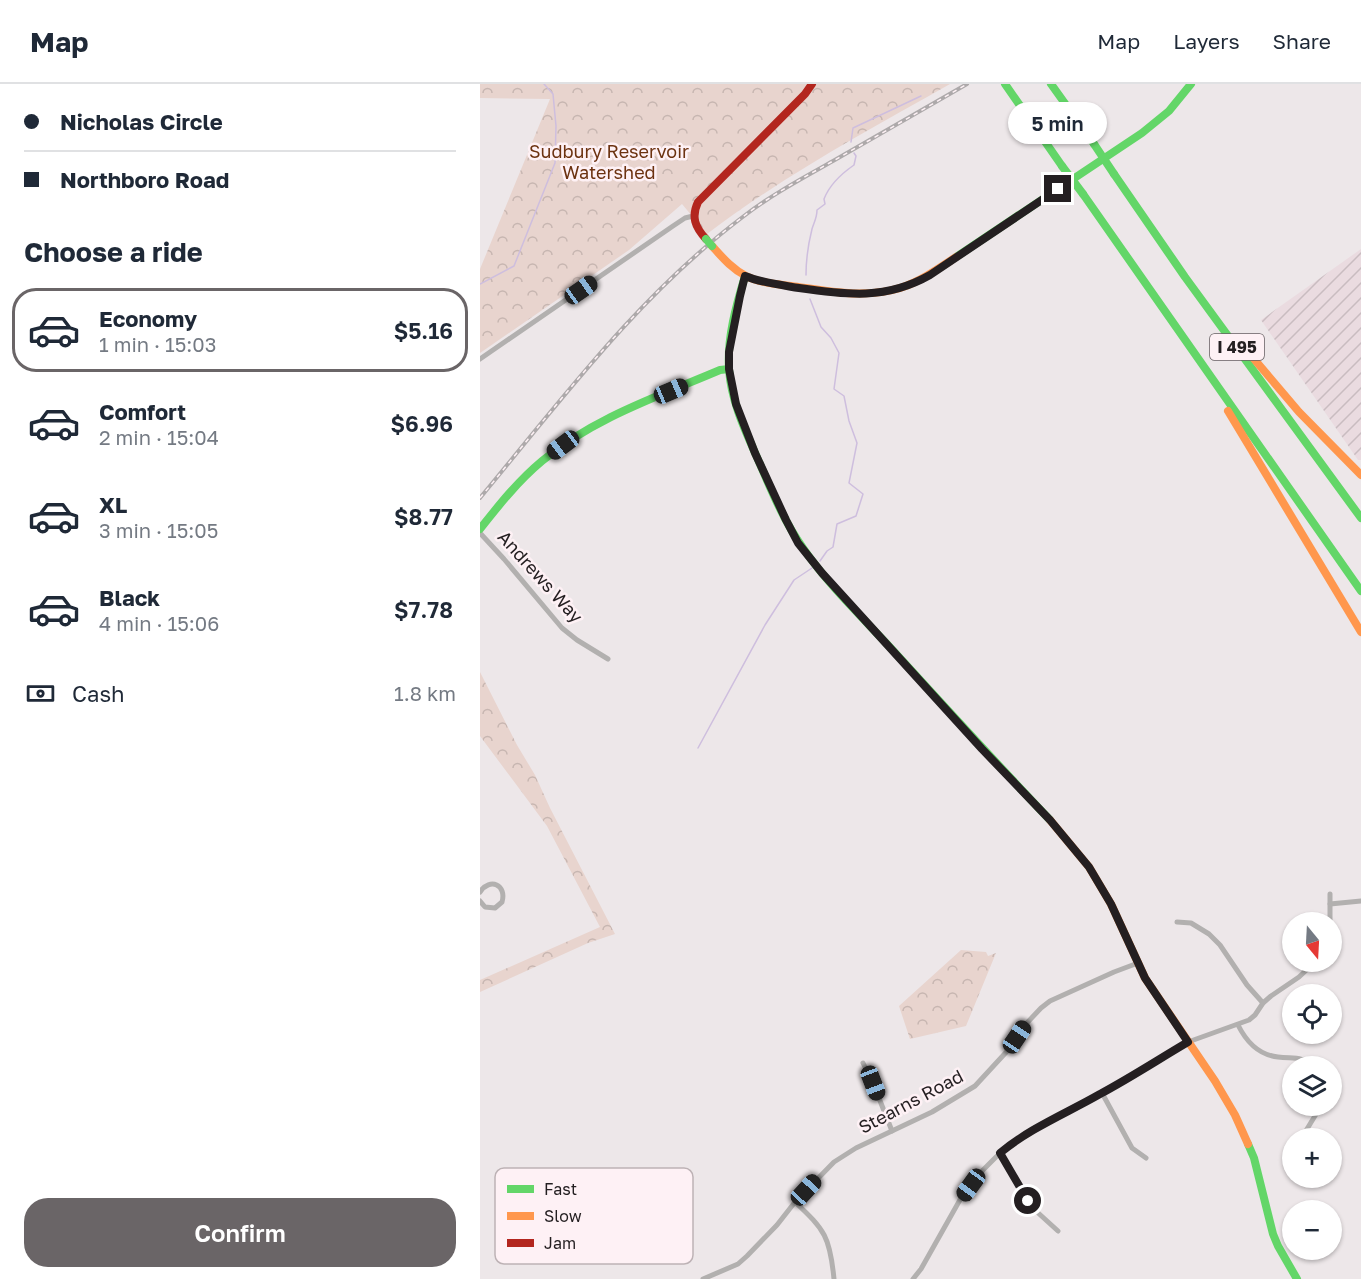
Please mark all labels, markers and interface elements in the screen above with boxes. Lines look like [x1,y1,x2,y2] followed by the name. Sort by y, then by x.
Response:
[30,25,88,58] text: Map
[1097,28,1140,54] text: Map
[1173,28,1240,54] text: Layers
[1273,28,1331,54] text: Share
[1008,102,1108,144] callout: 5 min
[60,108,223,135] text: Nicholas Circle
[1032,111,1084,135] text: 5 min
[529,140,689,183] park label: Sudbury Reservoir Watershed
[60,166,229,193] text: Northboro Road
[1044,175,1071,202] route end
[24,236,203,268] text: Choose a ride
[561,272,601,308] car
[27,303,81,357] icon: car
[99,305,197,332] text: Economy
[394,317,453,344] text: $5.16
[99,332,216,356] text: 1 min · 15:03
[1210,334,1264,360] road number: I 495
[651,376,691,406] car
[27,396,81,450] icon: car
[99,398,186,425] text: Comfort
[390,410,453,437] text: $6.96
[99,425,219,449] text: 2 min · 15:04
[543,427,583,463] car
[27,489,81,543] icon: car
[99,491,127,518] text: XL
[394,503,453,530] text: $8.77
[99,518,218,542] text: 3 min · 15:05
[494,526,588,627] street label: Andrews Way
[27,582,81,636] icon: car
[99,584,160,611] text: Black
[394,596,453,623] text: $7.78
[99,611,219,635] text: 4 min · 15:06
[24,677,57,710] icon: cash
[72,680,125,707] text: Cash
[394,681,456,705] text: 1.8 km
[1282,912,1342,972] north arrow
[1282,912,1342,1260] map controls
[1282,984,1342,1044] button: locate
[999,1017,1035,1057] car
[1282,1056,1342,1116] button: layers
[858,1063,888,1103] car
[855,1064,967,1138] street label: Stearns Road
[1282,1128,1342,1188] button: +
[953,1165,989,1205] car
[495,1168,693,1264] legend
[787,1171,825,1209] car
[544,1179,577,1199] text: Fast
[1014,1187,1041,1214] route start
[24,1198,456,1267] button: Confirm
[1282,1200,1342,1260] button: −
[544,1206,582,1226] text: Slow
[544,1233,576,1253] text: Jam

